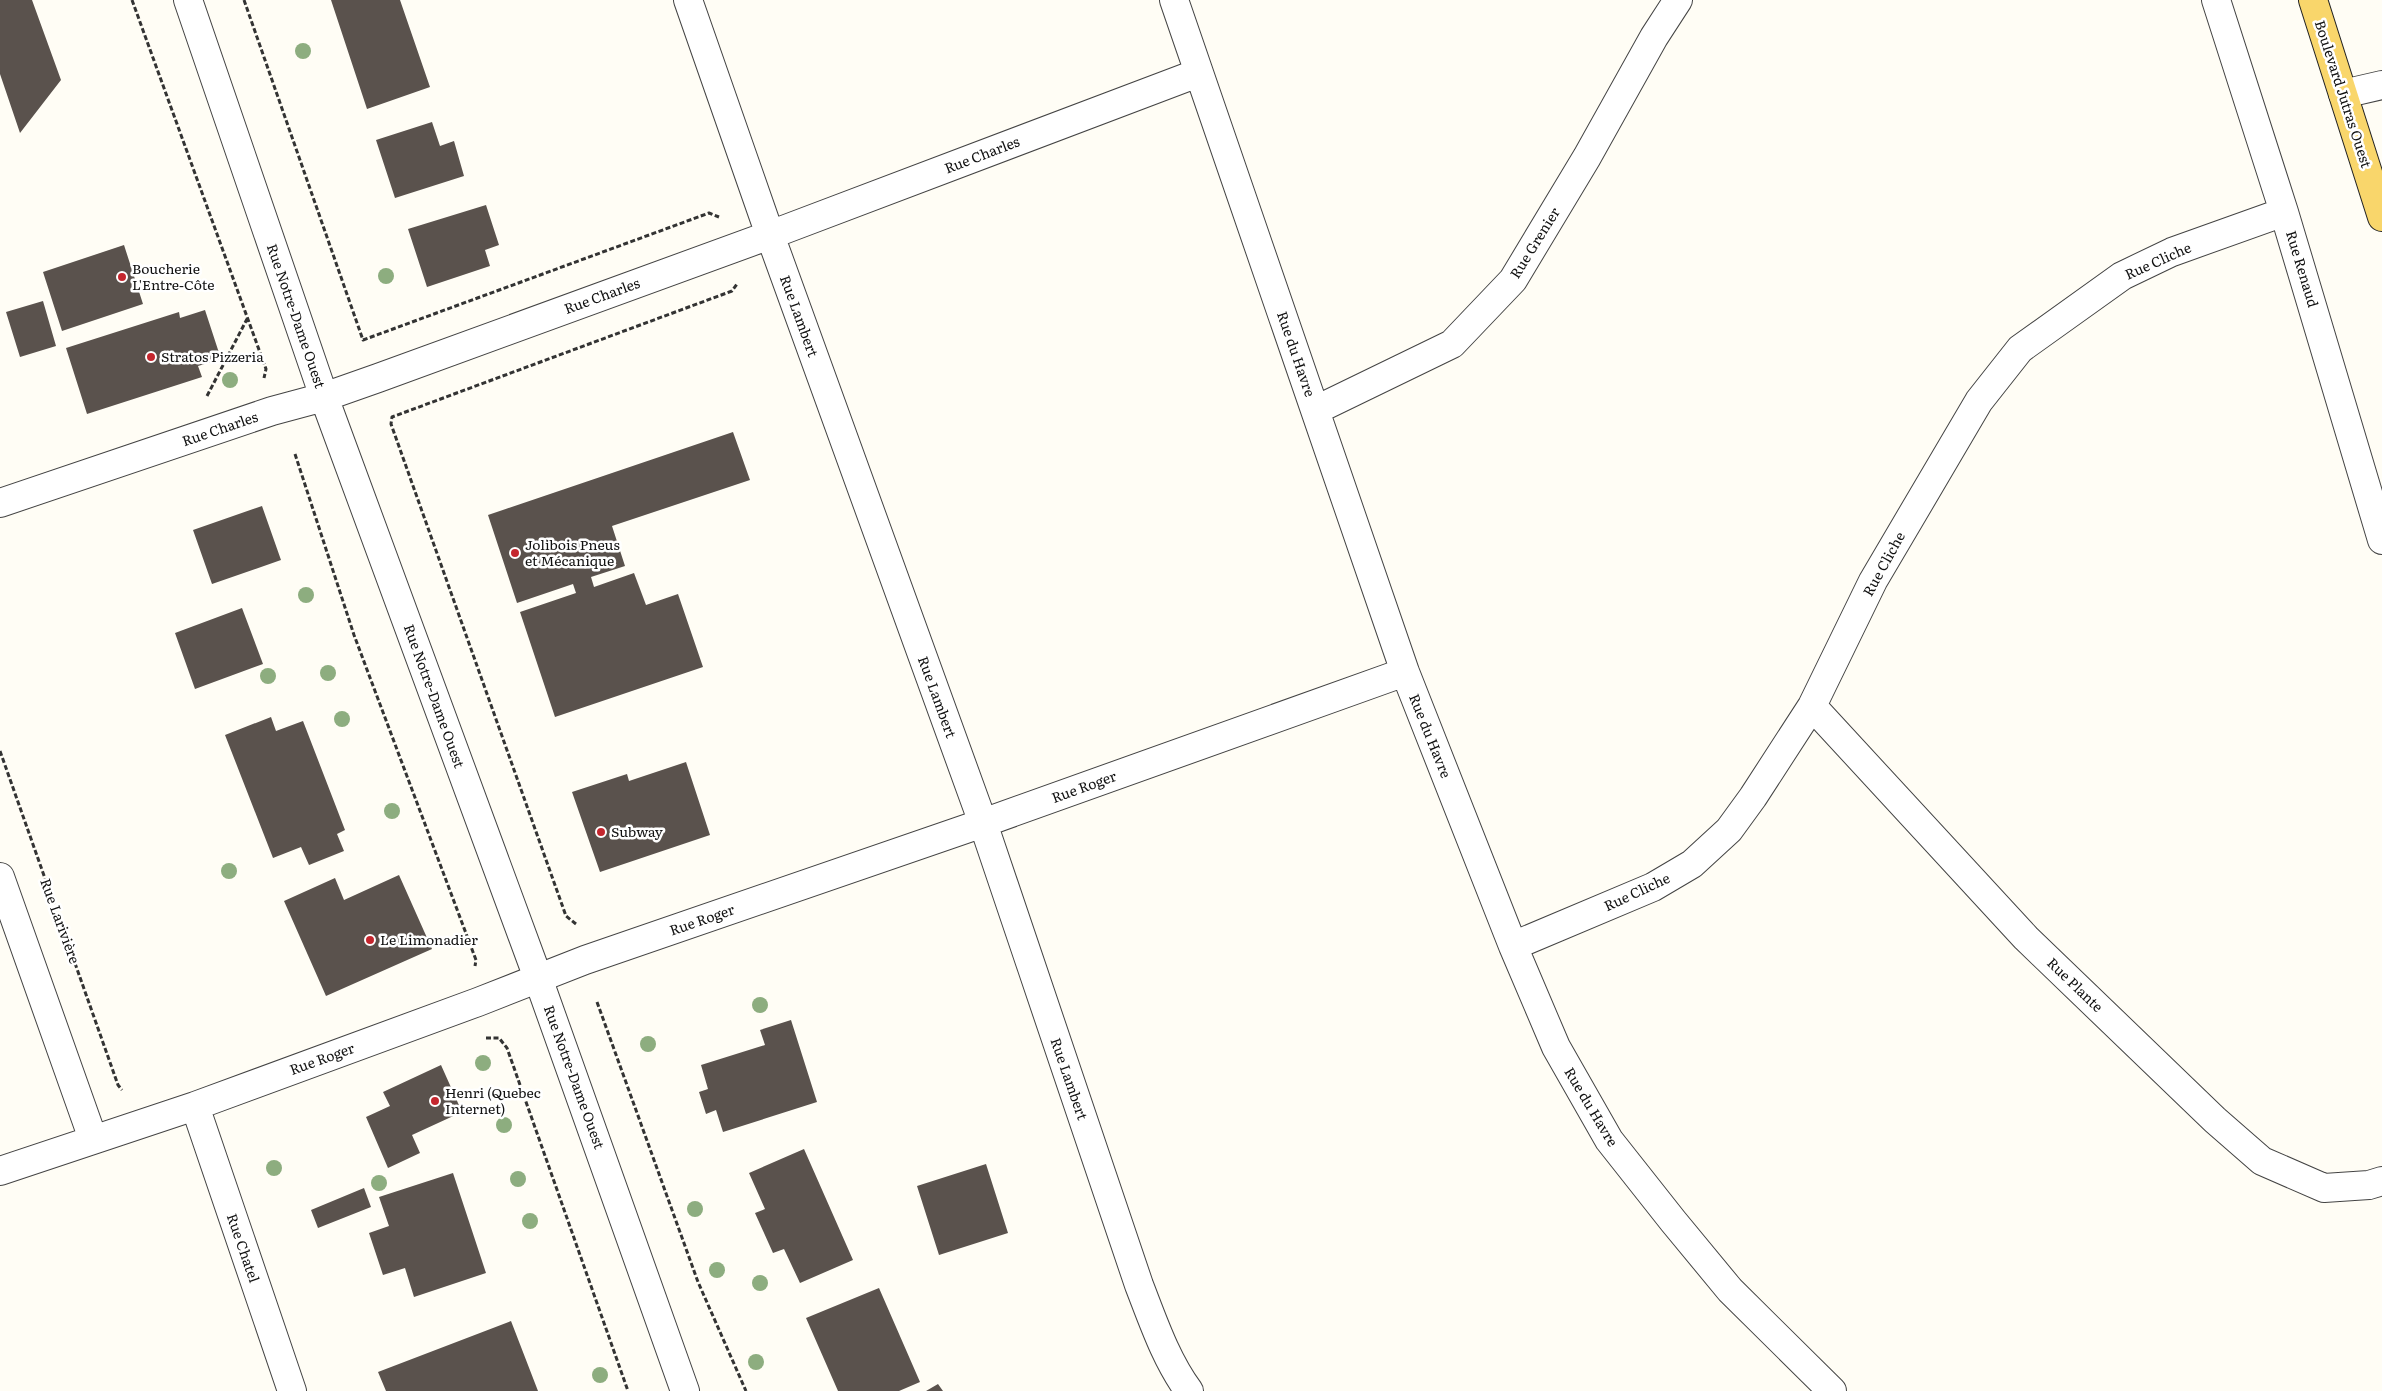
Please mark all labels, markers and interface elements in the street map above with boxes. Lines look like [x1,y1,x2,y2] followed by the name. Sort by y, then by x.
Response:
[2311,17,2377,170] street label: Boulevard Jutras Ouest
[941,131,1022,178] street label: Rue Charles
[1504,203,1564,282] street label: Rue Grenier
[2282,228,2324,310] street label: Rue Renaud
[2121,237,2194,284] street label: Rue Cliche
[263,241,331,391] street label: Rue Notre-Dame Ouest
[132,258,215,294] place label: Boucherie L'Entre-Côte
[116,271,128,283] marker: Boucherie L'Entre-Côte
[561,272,642,318] street label: Rue Charles
[776,272,824,360] street label: Rue Lambert
[1273,308,1321,399] street label: Rue du Havre
[161,346,264,366] place label: Stratos Pizzeria
[145,351,157,363] marker: Stratos Pizzeria
[179,406,260,450] street label: Rue Charles
[1857,528,1909,599] street label: Rue Cliche
[525,534,620,570] place label: Jolibois Pneus et Mécanique
[509,547,521,559] marker: Jolibois Pneus et Mécanique
[400,621,470,771] street label: Rue Notre-Dame Ouest
[914,653,962,741] street label: Rue Lambert
[1405,690,1457,781] street label: Rue du Havre
[1048,765,1119,807] street label: Rue Roger
[611,821,664,841] place label: Subway
[595,826,607,838] marker: Subway
[1600,867,1673,915] street label: Rue Cliche
[36,875,86,966] street label: Rue Larivière
[666,898,737,940] street label: Rue Roger
[380,929,478,949] place label: Le Limonadier
[364,934,376,946] marker: Le Limonadier
[2043,953,2108,1016] street label: Rue Plante
[540,1002,610,1152] street label: Rue Notre-Dame Ouest
[1047,1035,1093,1123] street label: Rue Lambert
[286,1037,357,1079] street label: Rue Roger
[1560,1063,1623,1150] street label: Rue du Havre
[445,1082,541,1118] place label: Henri (Quebec Internet)
[429,1095,441,1107] marker: Henri (Quebec Internet)
[223,1210,265,1285] street label: Rue Chatel

